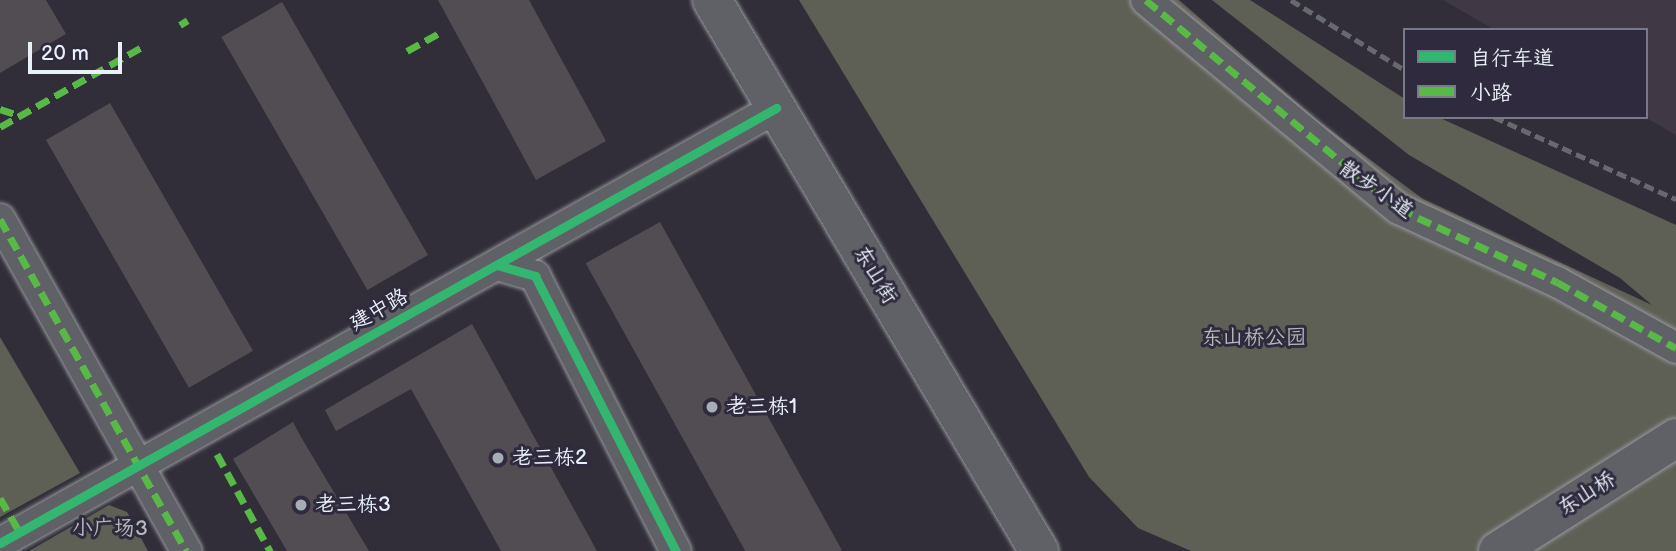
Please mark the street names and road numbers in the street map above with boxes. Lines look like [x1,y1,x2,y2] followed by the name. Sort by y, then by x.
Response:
[1334,156,1418,224] street label: 散步小道
[848,242,902,308] street label: 东山街
[345,284,413,336] street label: 建中路
[1554,467,1620,521] street label: 东山桥

